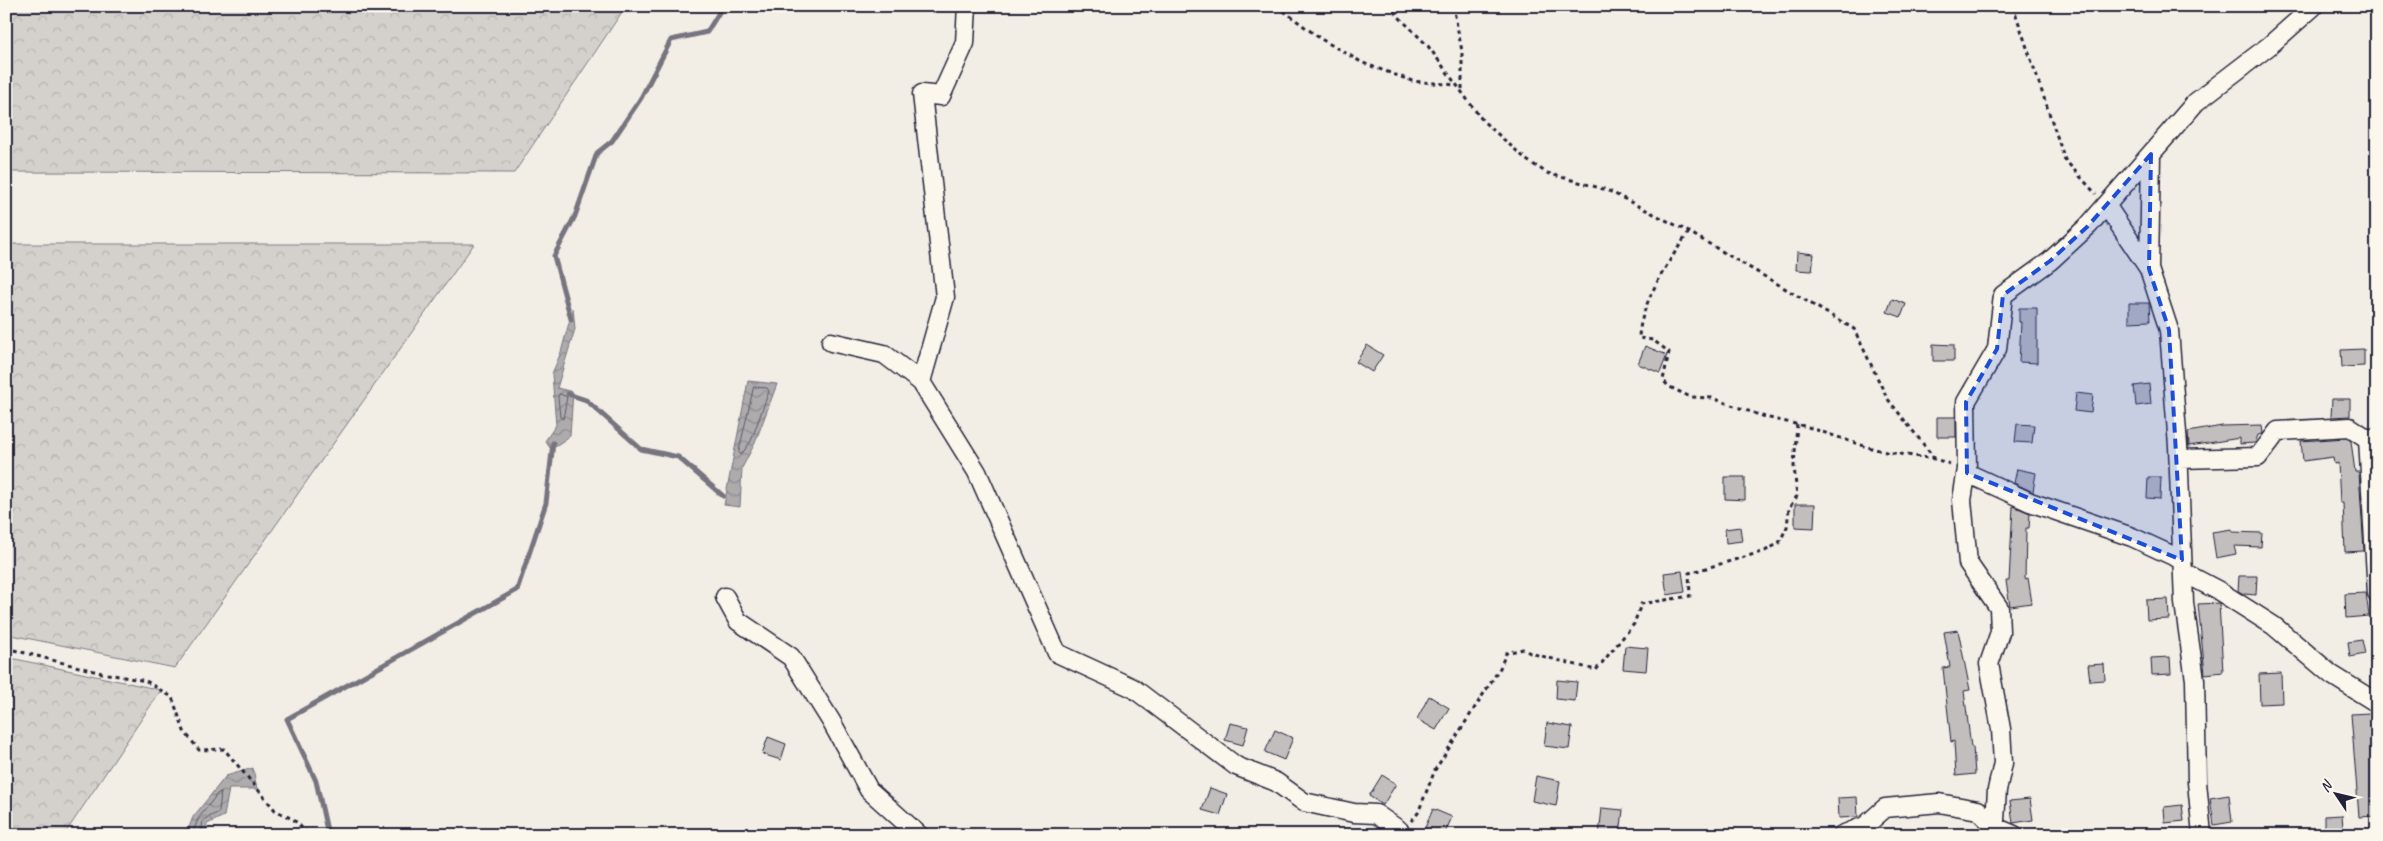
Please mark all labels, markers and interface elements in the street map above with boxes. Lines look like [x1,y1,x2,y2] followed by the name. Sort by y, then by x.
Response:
[2310,768,2360,818] north arrow
[2316,776,2337,795] text: N

